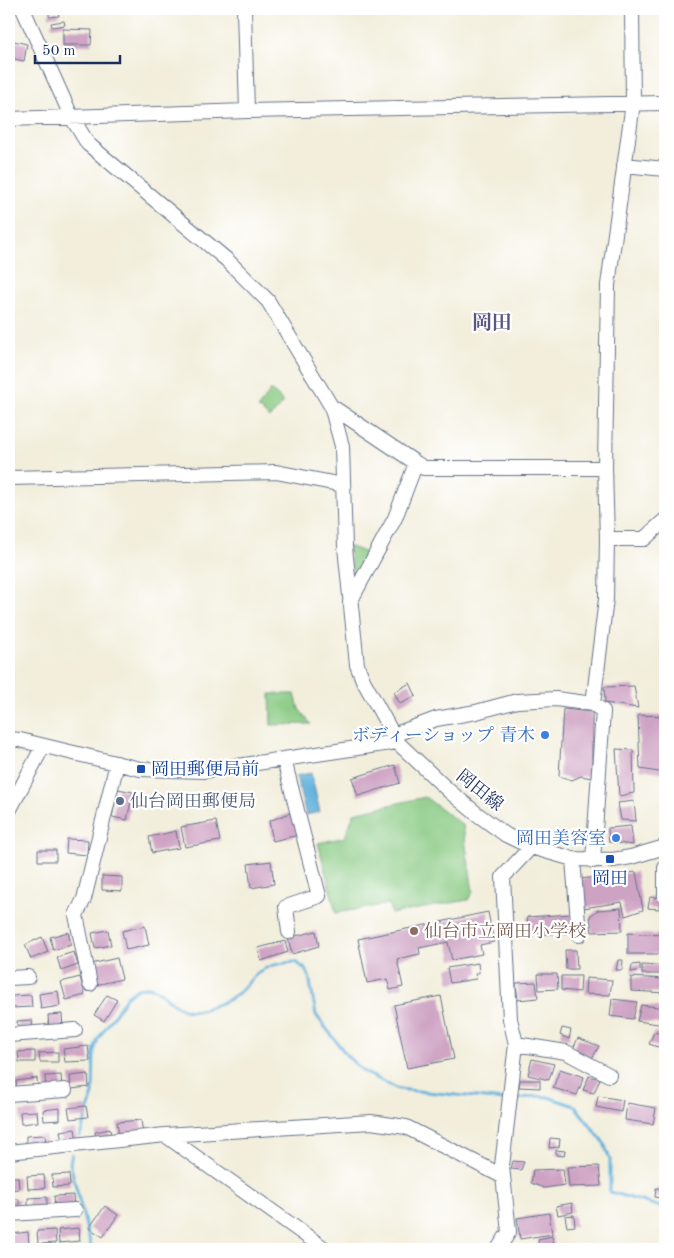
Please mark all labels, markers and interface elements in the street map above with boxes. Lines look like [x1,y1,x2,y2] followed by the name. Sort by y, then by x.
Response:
[35,32,120,64] scale bar
[42,44,76,59] text: 50 m
[472,312,512,334] district label: 岡田
[352,725,535,745] place label: ボディーショップ 青木
[539,729,551,741] marker: ボディーショップ 青木
[151,759,259,779] place label: 岡田郵便局前
[135,763,147,775] marker: 岡田郵便局前
[453,765,507,815] street label: 岡田線
[130,791,256,811] place label: 仙台岡田郵便局
[114,795,126,807] marker: 仙台岡田郵便局
[516,828,606,848] place label: 岡田美容室
[610,832,622,844] marker: 岡田美容室
[604,853,616,865] marker: 岡田
[592,869,628,888] place label: 岡田
[424,921,586,941] place label: 仙台市立岡田小学校
[408,925,420,937] marker: 仙台市立岡田小学校

